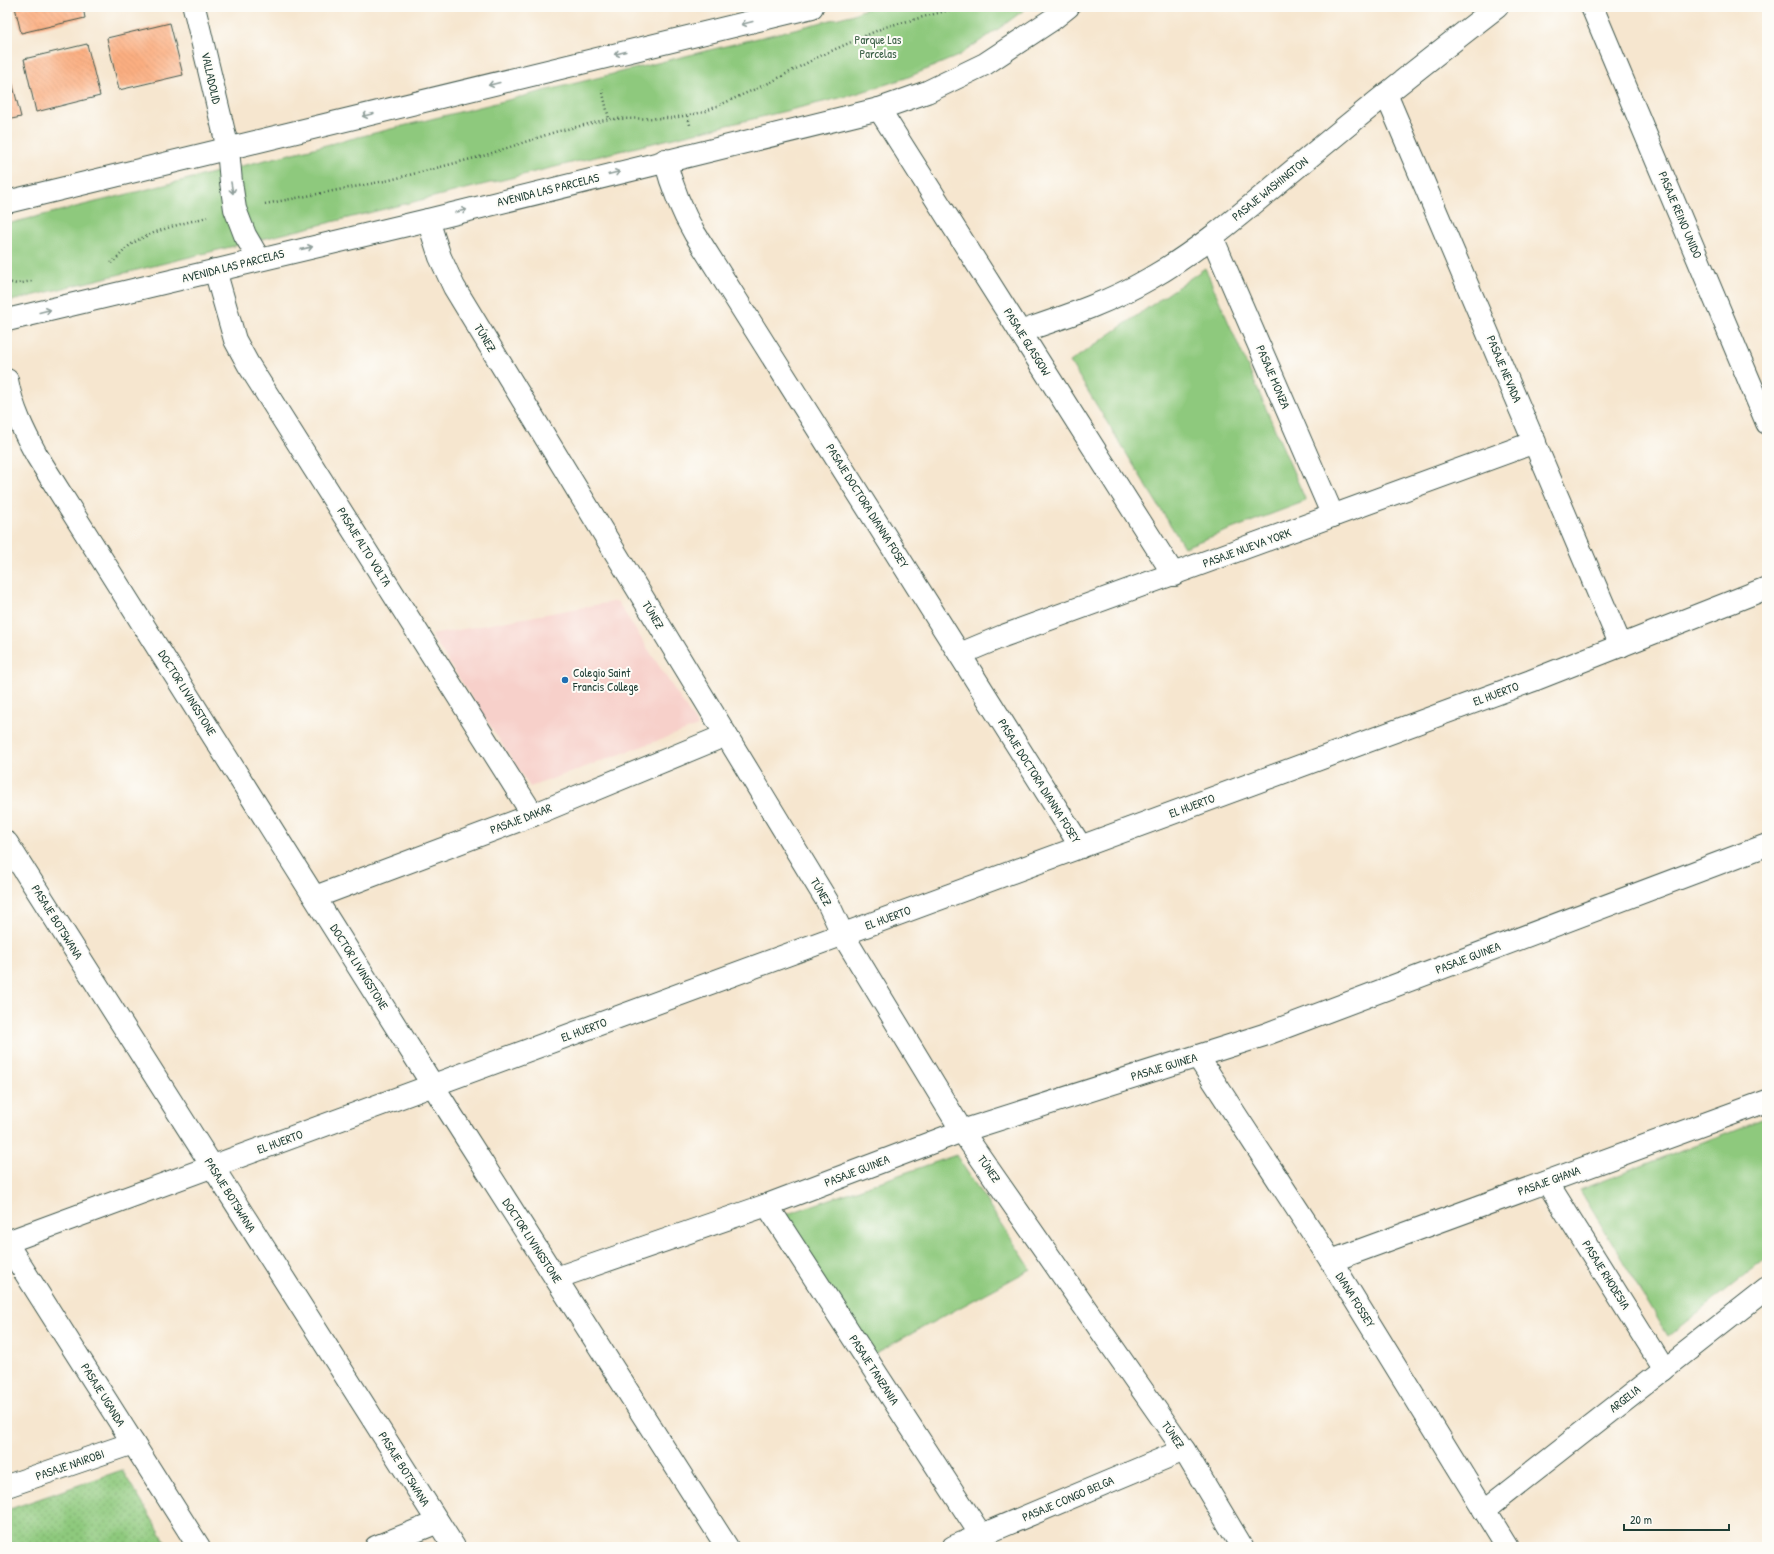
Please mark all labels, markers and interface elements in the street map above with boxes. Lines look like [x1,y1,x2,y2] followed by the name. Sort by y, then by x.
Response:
[740,19,753,27] one-way arrow
[855,31,902,62] park label: Parque Las Parcelas
[197,50,226,106] street label: VALLADOLID
[614,50,627,58] one-way arrow
[488,81,501,89] one-way arrow
[362,112,375,119] one-way arrow
[1228,153,1311,225] street label: PASAJE WASHINGTON
[495,168,601,210] street label: AVENIDA LAS PARCELAS
[608,169,621,176] one-way arrow
[1654,169,1707,261] street label: PASAJE REINO UNIDO
[228,181,236,194] one-way arrow
[454,207,467,215] one-way arrow
[180,244,286,286] street label: AVENIDA LAS PARCELAS
[301,244,314,251] one-way arrow
[1000,305,1055,379] street label: PASAJE GLASGOW
[38,307,51,315] one-way arrow
[470,321,500,355] street label: TÚNEZ
[1483,333,1526,405] street label: PASAJE NEVADA
[1252,342,1295,411] street label: PASAJE MONZA
[822,440,913,572] street label: PASAJE DOCTORA DIANNA FOSEY
[333,504,396,590] street label: PASAJE ALTO VOLTA
[1200,523,1294,571] street label: PASAJE NUEVA YORK
[638,598,668,632] street label: TÚNEZ
[154,647,221,739] street label: DOCTOR LIVINGSTONE
[572,664,639,695] place label: Colegio Saint Francis College
[560,675,570,685] marker: Colegio Saint Francis College
[1470,677,1521,710] street label: EL HUERTO
[994,715,1085,847] street label: PASAJE DOCTORA DIANNA FOSEY
[1166,789,1217,822] street label: EL HUERTO
[488,799,555,838] street label: PASAJE DAKAR
[807,875,836,909] street label: TÚNEZ
[28,881,87,962] street label: PASAJE BOTSWANA
[862,901,913,934] street label: EL HUERTO
[326,921,393,1013] street label: DOCTOR LIVINGSTONE
[1433,937,1503,978] street label: PASAJE GUINEA
[558,1013,609,1046] street label: EL HUERTO
[1129,1048,1199,1085] street label: PASAJE GUINEA
[254,1125,305,1158] street label: EL HUERTO
[822,1150,892,1191] street label: PASAJE GUINEA
[974,1152,1005,1186] street label: TÚNEZ
[201,1154,260,1235] street label: PASAJE BOTSWANA
[1515,1161,1582,1200] street label: PASAJE GHANA
[499,1195,567,1287] street label: DOCTOR LIVINGSTONE
[1578,1237,1634,1313] street label: PASAJE RHODESIA
[1332,1269,1379,1331] street label: DIANA FOSSEY
[845,1331,904,1408] street label: PASAJE TANZANIA
[77,1360,130,1430] street label: PASAJE UGANDA
[1605,1381,1644,1416] street label: ARGELIA
[1158,1418,1189,1452] street label: TÚNEZ
[375,1428,434,1509] street label: PASAJE BOTSWANA
[33,1445,106,1484] street label: PASAJE NAIROBI
[1019,1472,1116,1525] street label: PASAJE CONGO BELGA
[1624,1506,1729,1532] scale bar
[1630,1511,1652,1528] text: 20 m

